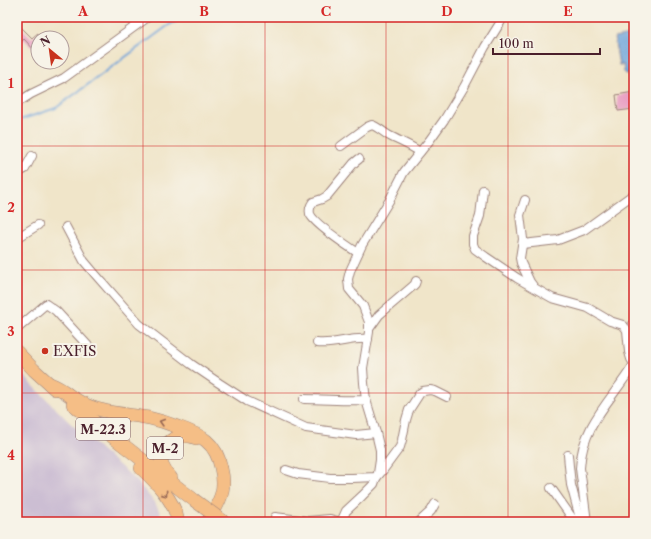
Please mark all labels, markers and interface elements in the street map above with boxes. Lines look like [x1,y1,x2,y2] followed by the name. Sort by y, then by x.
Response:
[77,3,89,19] text: A
[199,3,209,19] text: B
[321,3,331,19] text: C
[441,3,453,19] text: D
[563,3,573,19] text: E
[30,30,70,70] north arrow
[493,30,600,56] scale bar
[38,33,53,50] text: N
[499,36,534,51] text: 100 m
[8,75,14,91] text: 1
[7,199,15,215] text: 2
[7,323,15,339] text: 3
[53,342,96,360] place label: EXFIS
[40,346,50,356] marker: EXFIS
[76,418,130,440] road number: M-22.3
[159,418,166,427] one-way arrow
[147,437,183,459] road number: M-2
[7,447,15,463] text: 4
[160,490,168,497] one-way arrow

